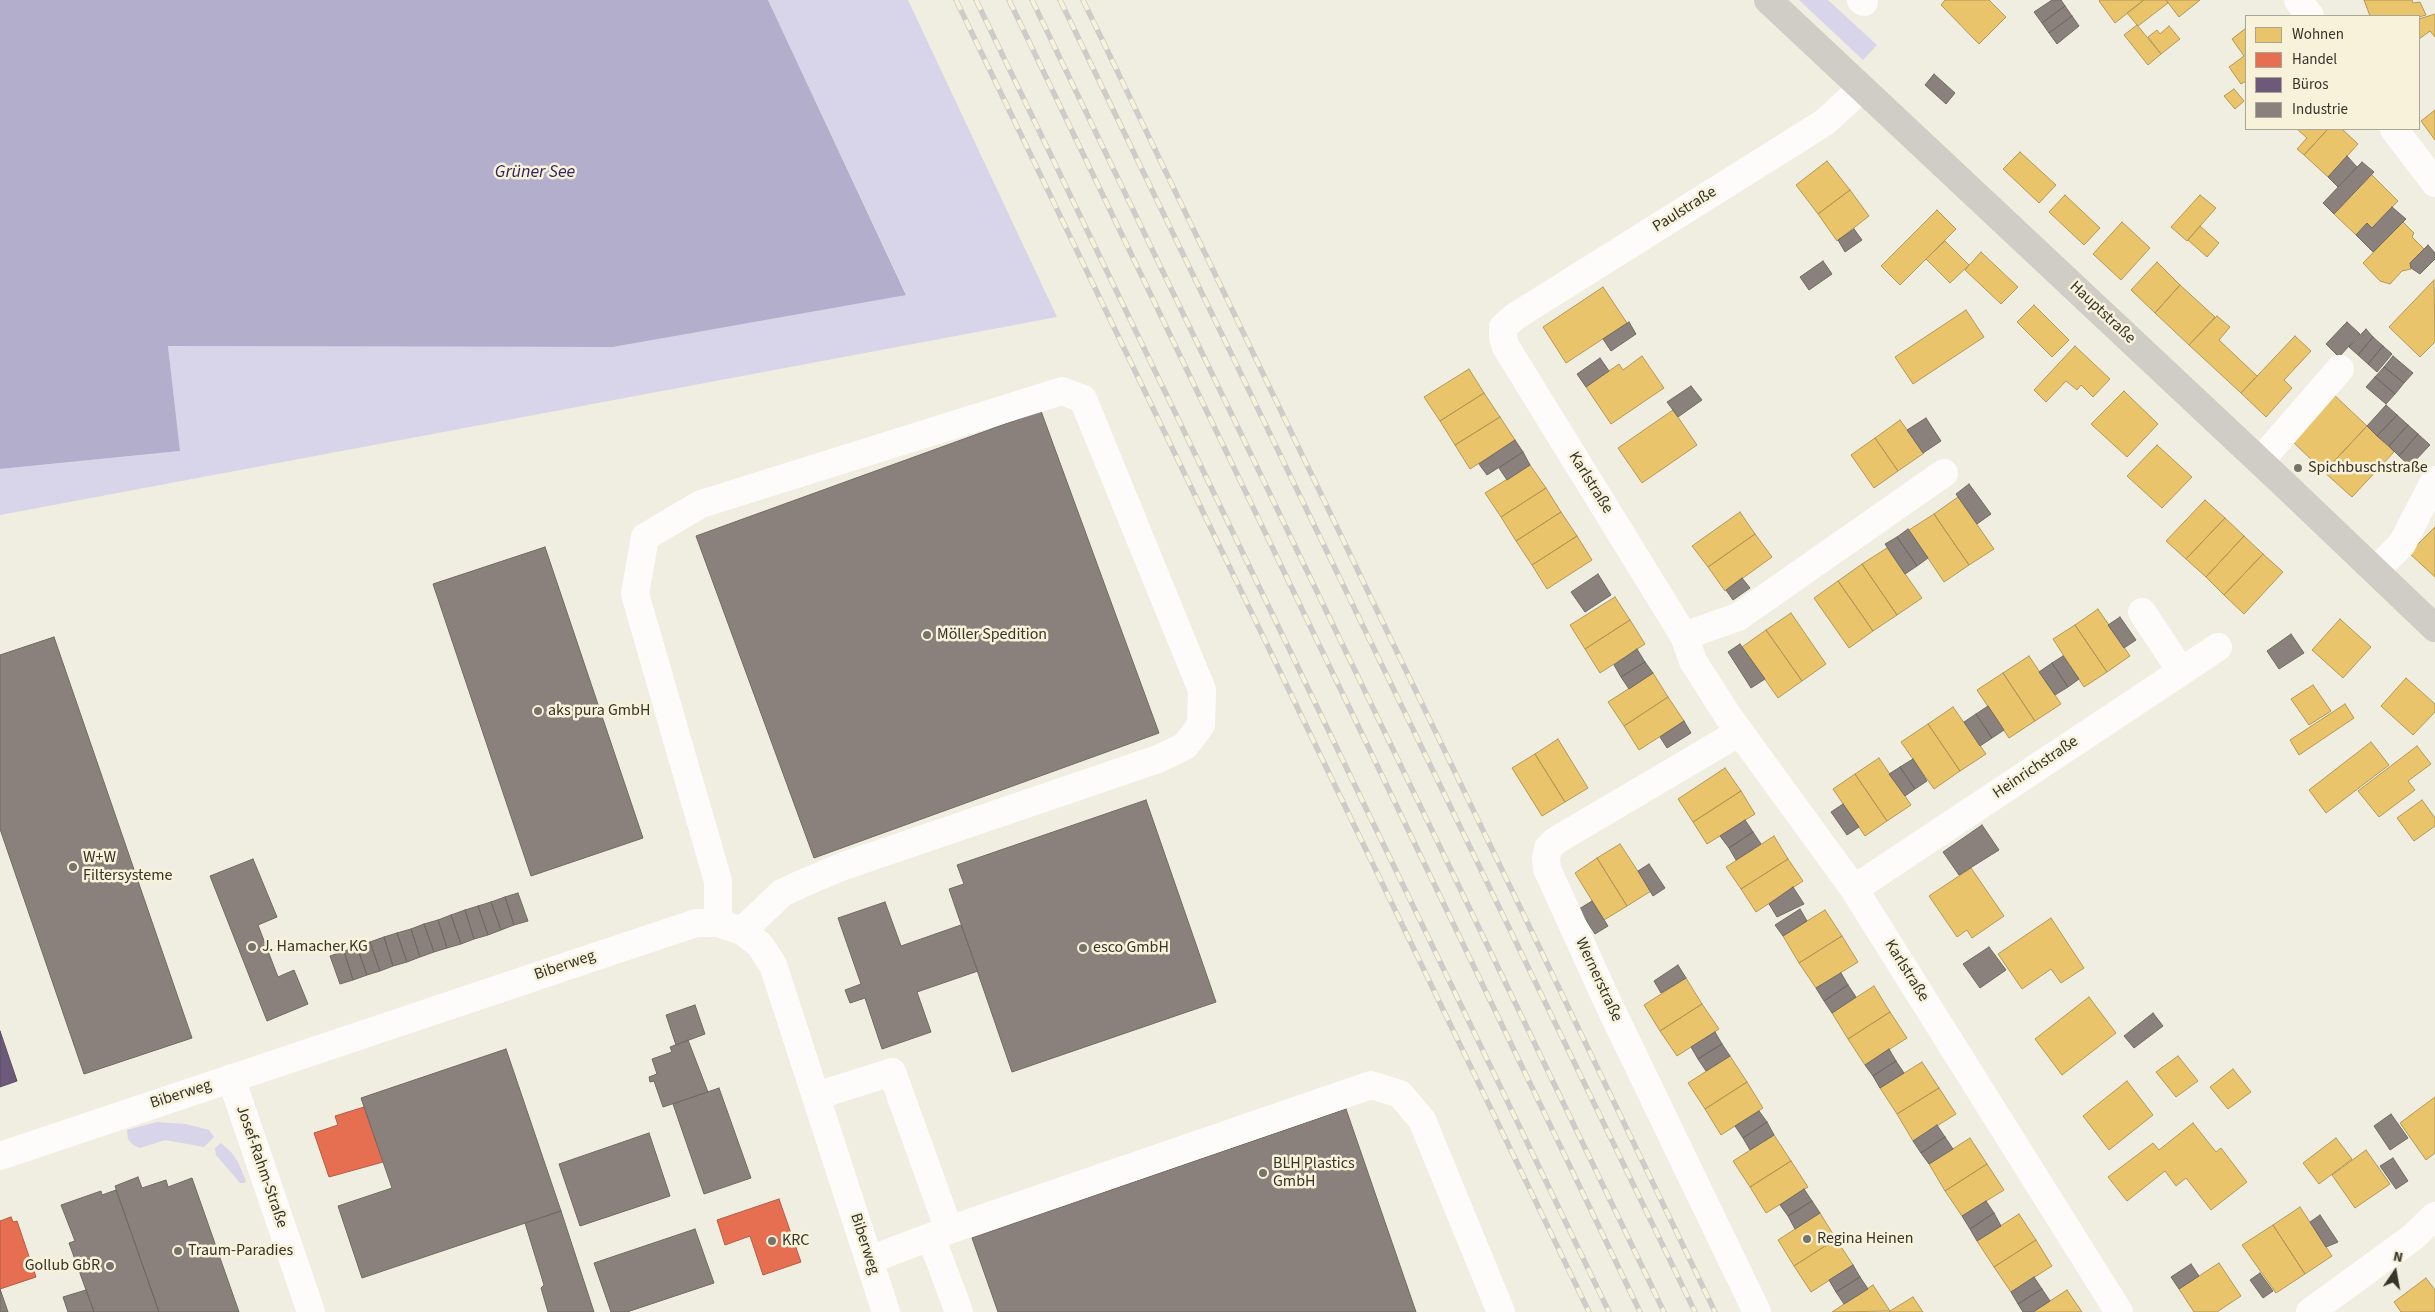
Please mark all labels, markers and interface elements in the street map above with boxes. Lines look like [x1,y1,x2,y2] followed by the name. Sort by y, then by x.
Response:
[2245,15,2420,130] legend
[2292,24,2344,45] text: Wohnen
[2292,49,2337,70] text: Handel
[2292,74,2328,95] text: Büros
[2292,99,2348,120] text: Industrie
[495,162,575,184] water label: Grüner See
[1650,183,1720,237] street label: Paulstraße
[2065,278,2139,348] street label: Hauptstraße
[1564,449,1616,517] street label: Karlstraße
[2308,458,2428,478] place label: Spichbuschstraße
[2292,462,2304,474] marker: Spichbuschstraße
[937,625,1047,645] place label: Möller Spedition
[921,629,933,641] marker: Möller Spedition
[548,701,650,721] place label: aks pura GmbH
[532,705,544,717] marker: aks pura GmbH
[1990,732,2082,804] street label: Heinrichstraße
[83,848,172,886] place label: W+W Filtersysteme
[67,861,79,873] marker: W+W Filtersysteme
[1570,935,1626,1025] street label: Wernerstraße
[262,937,368,957] place label: J. Hamacher KG
[1880,937,1932,1005] street label: Karlstraße
[1093,938,1169,958] place label: esco GmbH
[246,941,258,953] marker: J. Hamacher KG
[1077,942,1089,954] marker: esco GmbH
[532,947,598,985] street label: Biberweg
[148,1076,214,1114] street label: Biberweg
[231,1103,291,1231] street label: Josef-Rahm-Straße
[1273,1154,1355,1192] place label: BLH Plastics GmbH
[1257,1167,1269,1179] marker: BLH Plastics GmbH
[845,1211,883,1277] street label: Biberweg
[1817,1229,1913,1249] place label: Regina Heinen
[782,1231,810,1251] place label: KRC
[1801,1233,1813,1245] marker: Regina Heinen
[766,1235,778,1247] marker: KRC
[188,1241,293,1261] place label: Traum-Paradies
[172,1245,184,1257] marker: Traum-Paradies
[2370,1247,2420,1297] north arrow
[2391,1247,2405,1268] text: N
[25,1256,100,1276] place label: Gollub GbR
[104,1260,116,1272] marker: Gollub GbR

